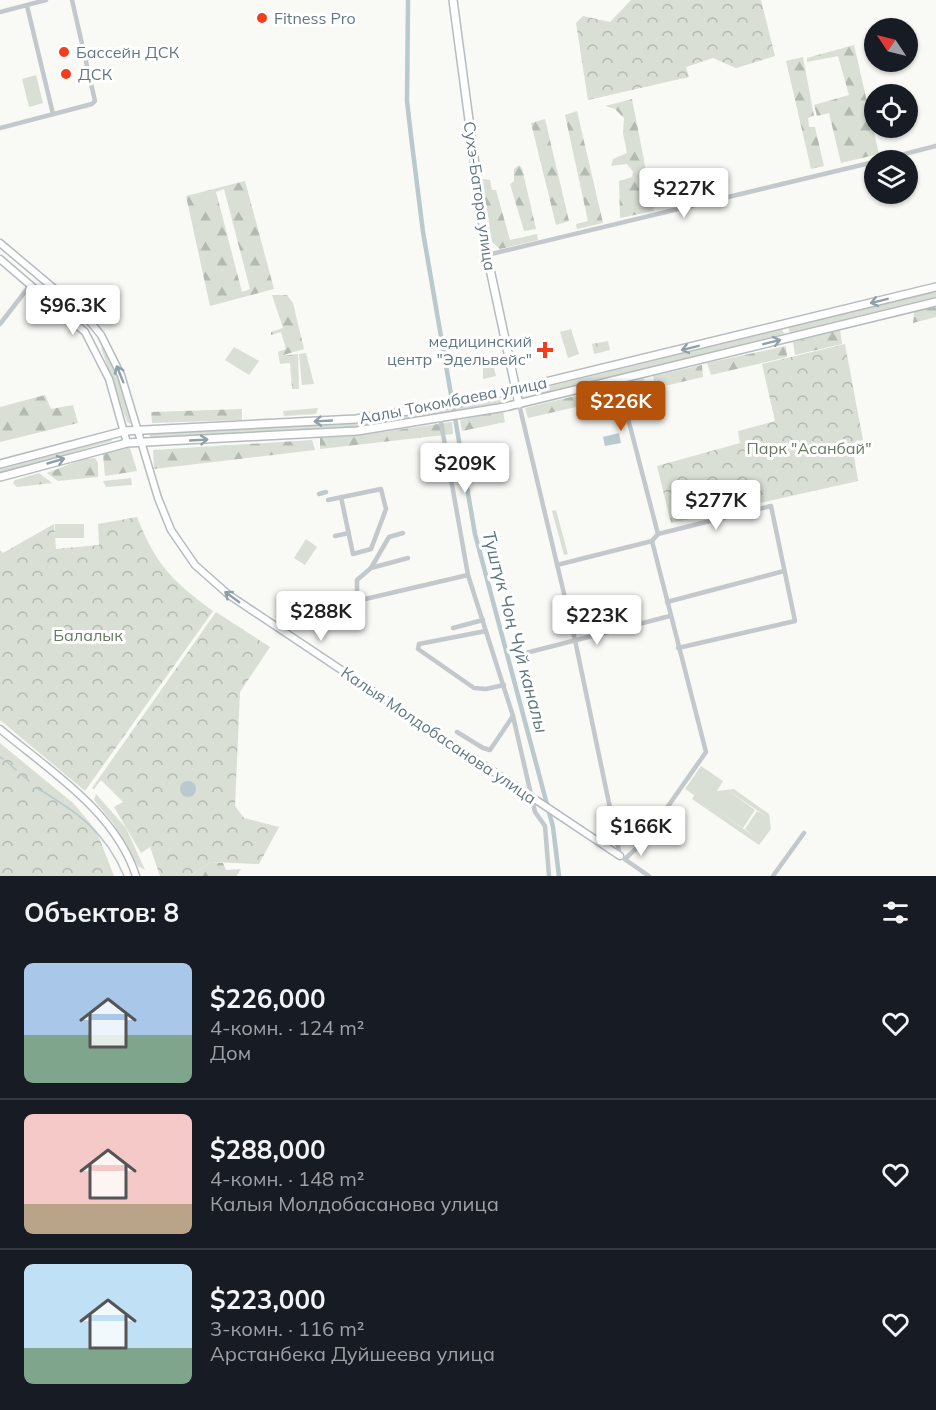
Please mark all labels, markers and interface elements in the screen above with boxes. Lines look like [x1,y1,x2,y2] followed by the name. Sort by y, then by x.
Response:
[274,8,356,28] place label: Fitness Pro
[255,11,269,25] marker: Fitness Pro
[864,18,918,72] north arrow
[864,18,918,204] map controls
[76,42,180,62] place label: Бассейн ДСК
[57,45,71,59] marker: Бассейн ДСК
[78,64,113,84] place label: ДСК
[59,67,73,81] marker: ДСК
[864,84,918,138] button: locate
[460,120,500,272] street label: Сухэ-Батора улица
[864,150,918,204] button: layers
[642,168,726,219] pin: $227K
[653,175,715,200] text: $227K
[24,285,122,336] pin: $96.3K
[40,292,106,317] text: $96.3K
[870,295,889,307] one-way arrow
[387,331,532,369] place label: медицинский центр "Эдельвейс"
[762,335,781,347] one-way arrow
[536,341,554,359] marker: медицинский центр "Эдельвейс"
[681,342,700,354] one-way arrow
[114,365,125,383] one-way arrow
[357,372,549,428] street label: Аалы Токомбаева улица
[579,381,663,432] pin: $226K
[590,388,652,413] text: $226K
[313,416,333,427] one-way arrow
[189,434,209,445] one-way arrow
[747,438,871,458] park label: Парк "Асанбай"
[423,443,507,494] pin: $209K
[434,450,496,475] text: $209K
[46,455,65,466] one-way arrow
[674,480,758,531] pin: $277K
[685,487,747,512] text: $277K
[477,528,554,736] water label: Түштүк Чоң Чүй каналы
[225,591,241,604] one-way arrow
[279,591,363,642] pin: $288K
[555,595,639,646] pin: $223K
[290,598,352,623] text: $288K
[566,602,628,627] text: $223K
[53,625,123,645] park label: Балалык
[338,662,540,808] street label: Калыя Молдобасанова улица
[599,806,683,857] pin: $166K
[610,813,672,838] text: $166K
[24,896,179,929] text: Объектов: 8
[879,896,912,929] icon: filters
[210,982,326,1015] text: $226,000
[72,987,144,1059] icon: home
[879,1007,912,1040] icon: heart
[210,1015,364,1040] text: 4-комн. · 124 m²
[210,1040,251,1065] text: Дом
[210,1133,326,1166] text: $288,000
[72,1138,144,1210] icon: home
[879,1158,912,1191] icon: heart
[210,1166,364,1191] text: 4-комн. · 148 m²
[210,1191,499,1216] text: Калыя Молдобасанова улица
[210,1283,326,1316] text: $223,000
[72,1288,144,1360] icon: home
[879,1308,912,1341] icon: heart
[210,1316,364,1341] text: 3-комн. · 116 m²
[210,1341,495,1366] text: Арстанбека Дуйшеева улица

